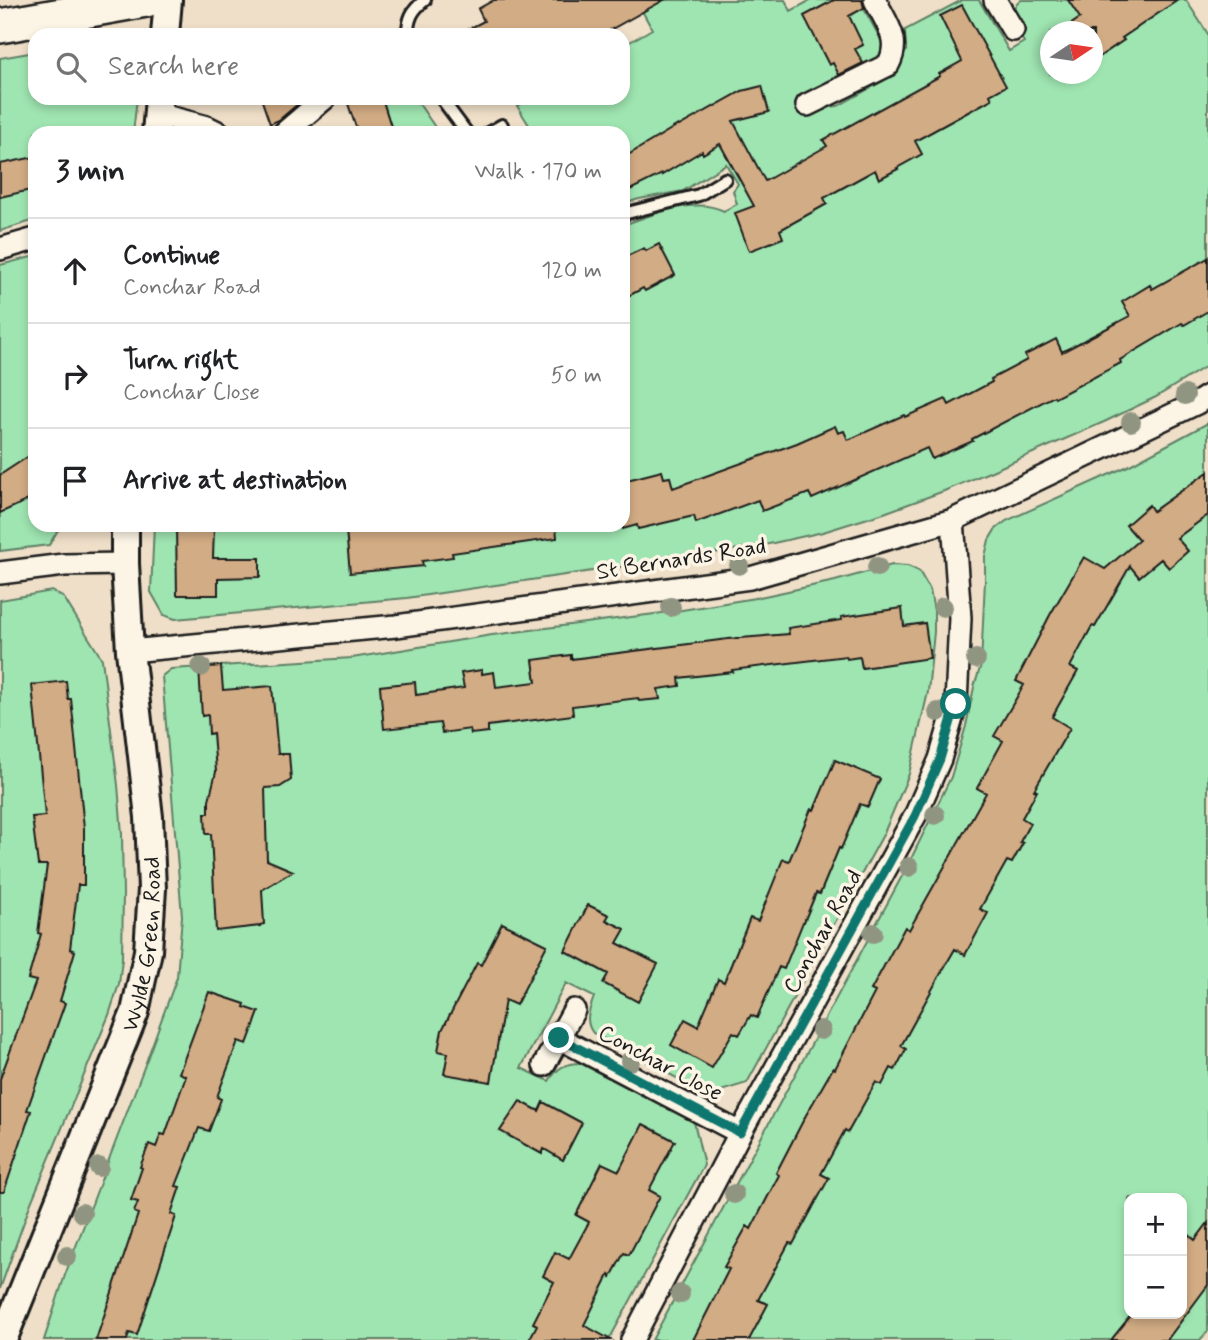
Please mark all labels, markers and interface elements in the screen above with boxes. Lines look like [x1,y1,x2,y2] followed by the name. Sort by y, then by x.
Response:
[1040,21,1103,84] north arrow
[28,28,630,105] search box
[52,48,90,86] icon: search
[108,50,239,84] text: Search here
[56,152,125,191] text: 3 min
[474,157,602,187] text: Walk · 170 m
[123,239,220,273] text: Continue
[56,252,94,290] icon: ahead
[541,256,602,286] text: 120 m
[123,273,261,303] text: Conchar Road
[123,344,239,378] text: Turn right
[56,357,94,395] icon: right
[551,361,602,391] text: 50 m
[123,378,260,408] text: Conchar Close
[56,462,94,500] icon: arrive
[123,464,347,498] text: Arrive at destination
[594,532,768,588] street label: St Bernards Road
[940,688,971,719] route start
[115,856,169,1037] street label: Wylde Green Road
[777,864,870,999] street label: Conchar Road
[593,1018,728,1109] street label: Conchar Close
[543,1022,574,1053] route end
[1124,1193,1187,1319] map controls
[1124,1193,1187,1256] button: +
[1124,1256,1187,1319] button: −

